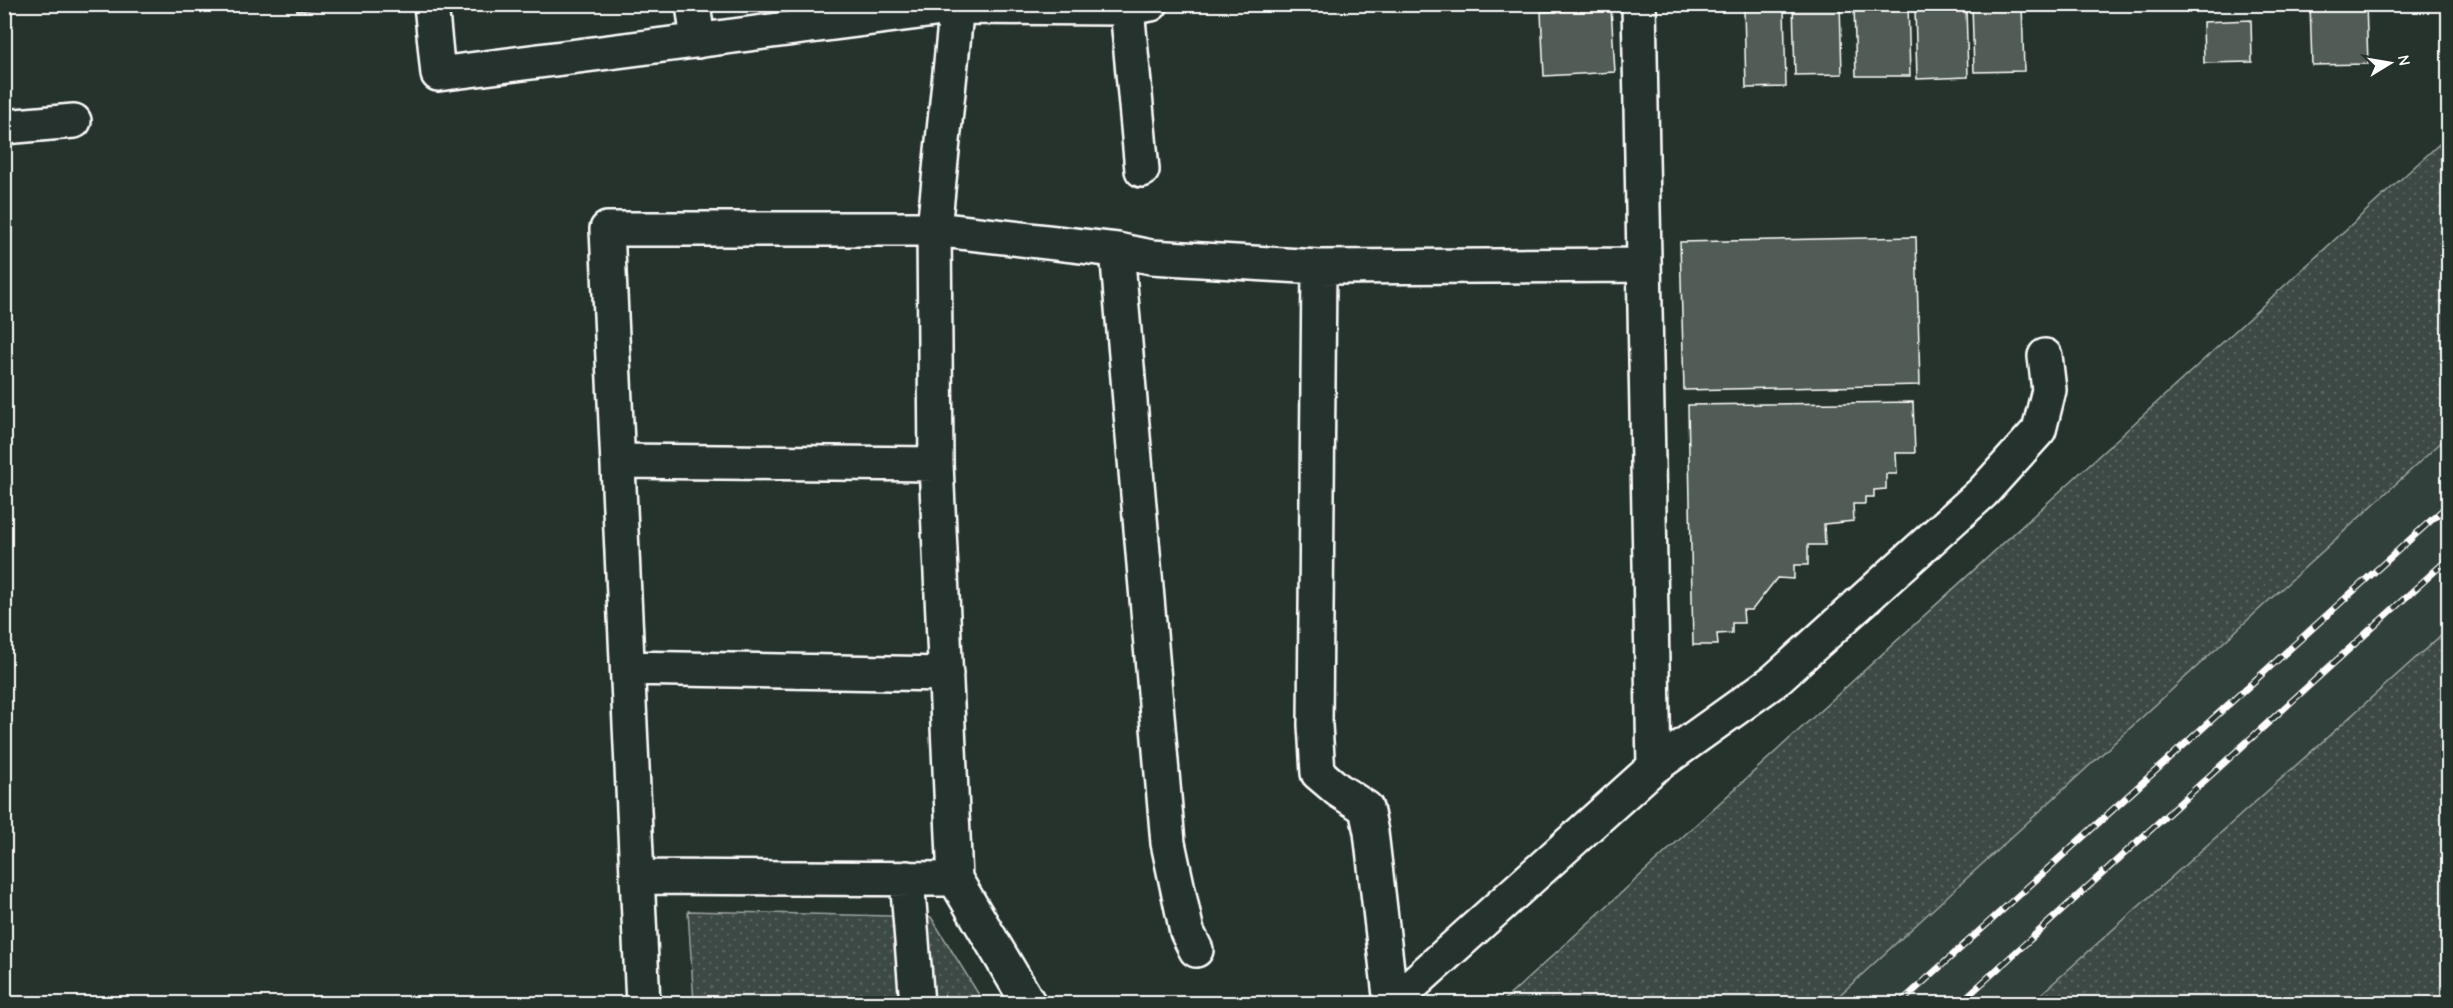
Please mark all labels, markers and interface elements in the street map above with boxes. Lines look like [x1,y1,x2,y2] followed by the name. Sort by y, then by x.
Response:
[2360,33,2420,93] north arrow
[2394,53,2414,67] text: N

